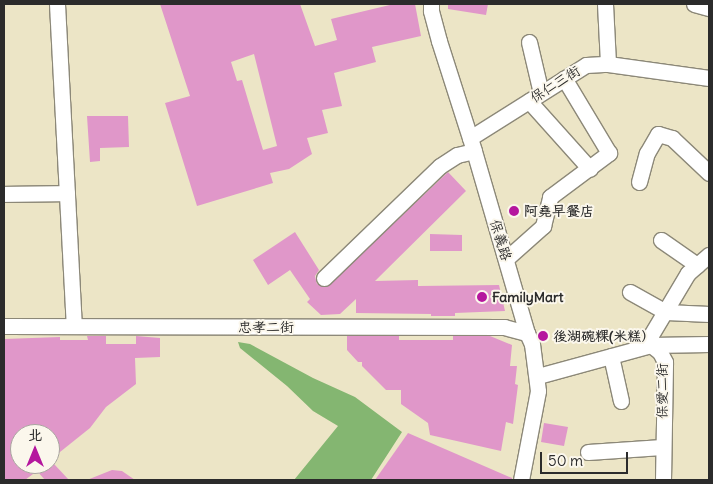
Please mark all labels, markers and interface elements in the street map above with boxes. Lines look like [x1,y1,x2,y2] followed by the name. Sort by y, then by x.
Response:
[527,62,583,106] street label: 保仁三街
[524,203,594,219] place label: 阿堯早餐店
[508,205,520,217] marker: 阿堯早餐店
[487,217,515,263] street label: 保義路
[492,289,563,305] place label: FamilyMart
[476,291,488,303] marker: FamilyMart
[238,319,294,335] street label: 忠孝二街
[553,328,655,344] place label: 後湖碗粿(米糕）
[537,330,549,342] marker: 後湖碗粿(米糕）
[654,363,670,419] street label: 保愛二街
[10,424,60,474] north arrow
[28,426,42,444] text: 北
[543,442,630,474] scale bar
[548,451,583,470] text: 50 m

